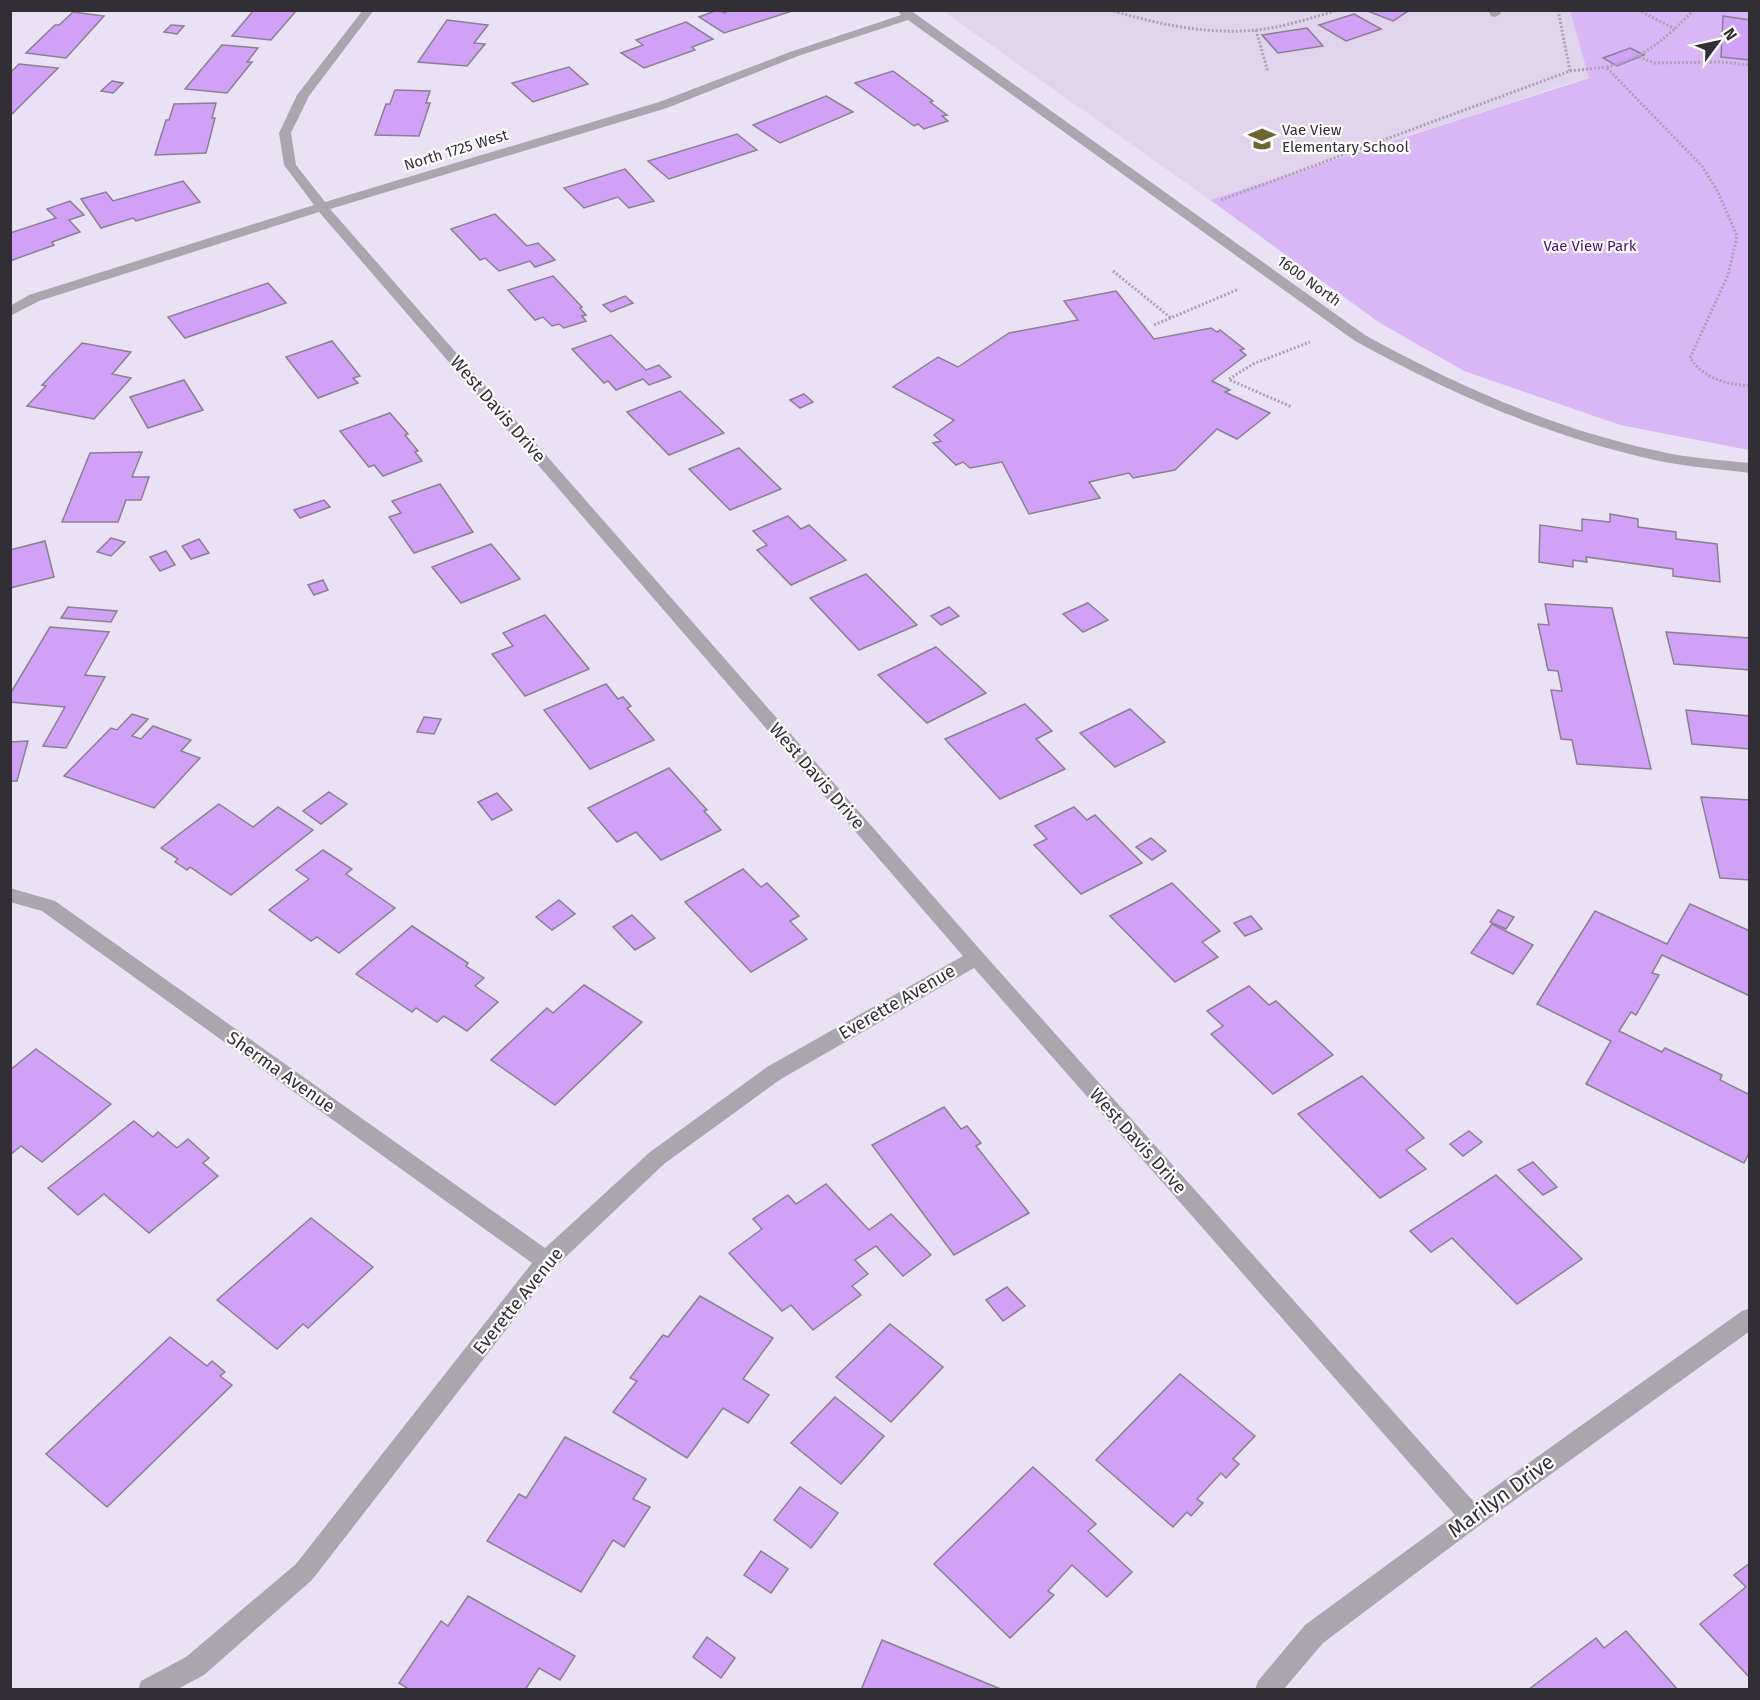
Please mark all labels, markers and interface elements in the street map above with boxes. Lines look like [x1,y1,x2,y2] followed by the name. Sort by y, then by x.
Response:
[1688,12,1748,72] north arrow
[1719,24,1741,44] text: N
[1282,121,1410,156] place label: Vae View Elementary School
[1247,124,1277,154] school or university icon: Vae View Elementary School
[402,125,511,174] street label: North 1725 West
[1543,237,1637,255] park label: Vae View Park
[1274,252,1344,310] street label: 1600 North
[446,351,550,467] street label: West Davis Drive
[765,718,869,834] street label: West Davis Drive
[835,960,959,1044] street label: Everette Avenue
[223,1027,339,1117] street label: Sherma Avenue
[1085,1084,1191,1198] street label: West Davis Drive
[468,1243,568,1359] street label: Everette Avenue
[1443,1449,1559,1543] street label: Marilyn Drive

